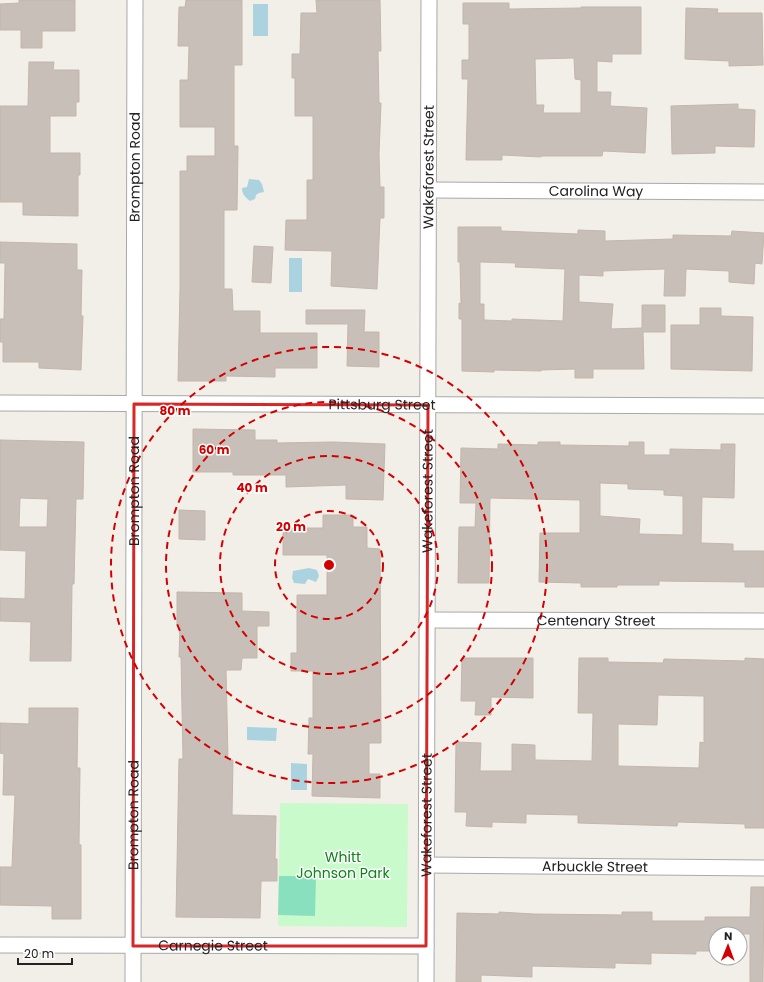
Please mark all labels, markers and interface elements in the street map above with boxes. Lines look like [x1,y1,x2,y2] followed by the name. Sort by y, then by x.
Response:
[418,105,439,229] street label: Wakeforest Street
[125,112,145,222] street label: Brompton Road
[549,181,643,201] street label: Carolina Way
[328,394,436,415] street label: Pittsburg Street
[160,402,191,419] text: 80 m
[417,429,438,553] street label: Wakeforest Street
[124,436,144,546] street label: Brompton Road
[199,441,230,458] text: 60 m
[236,479,268,496] text: 40 m
[276,518,306,535] text: 20 m
[322,558,336,572] centre of rings
[537,610,655,631] street label: Centenary Street
[416,753,437,877] street label: Wakeforest Street
[123,760,143,870] street label: Brompton Road
[296,847,390,883] park label: Whitt Johnson Park
[542,856,648,877] street label: Arbuckle Street
[708,926,748,966] north arrow
[724,928,732,944] text: N
[158,935,268,956] street label: Carnegie Street
[18,940,72,966] scale bar
[24,945,54,962] text: 20 m

